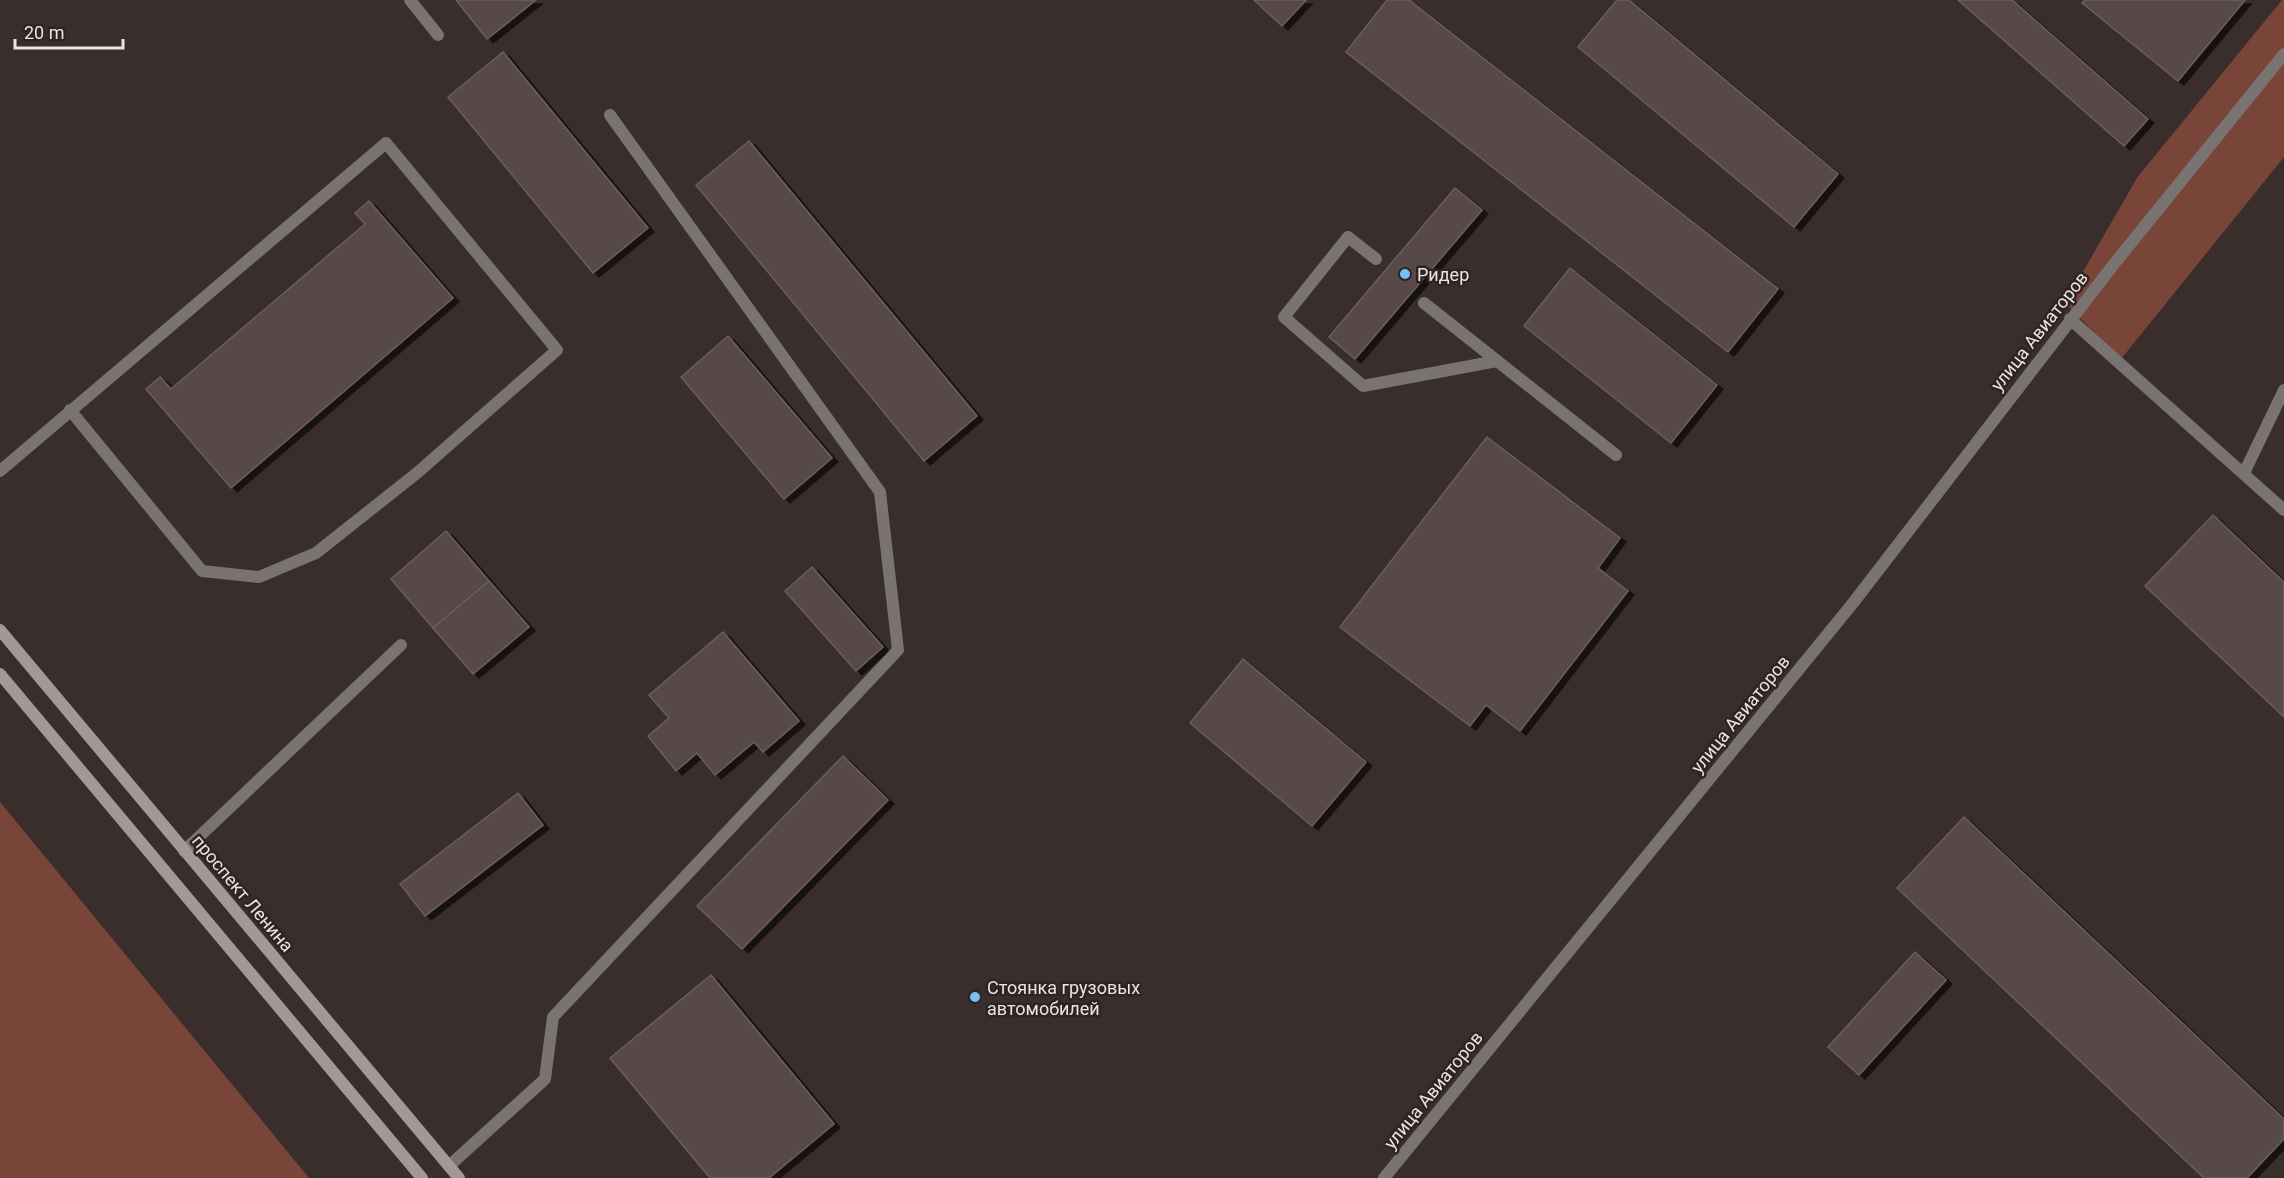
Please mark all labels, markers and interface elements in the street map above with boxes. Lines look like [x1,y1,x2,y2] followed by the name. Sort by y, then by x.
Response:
[15,12,123,50] scale bar
[24,22,64,43] text: 20 m
[1417,264,1469,285] place label: Ридер
[1398,267,1412,281] marker: Ридер
[1986,267,2092,395] street label: улица Авиаторов
[1686,651,1794,777] street label: улица Авиаторов
[188,830,298,956] street label: проспект Ленина
[987,977,1140,1019] place label: Стоянка грузовых автомобилей
[968,990,982,1004] marker: Стоянка грузовых автомобилей
[1379,1027,1487,1153] street label: улица Авиаторов

